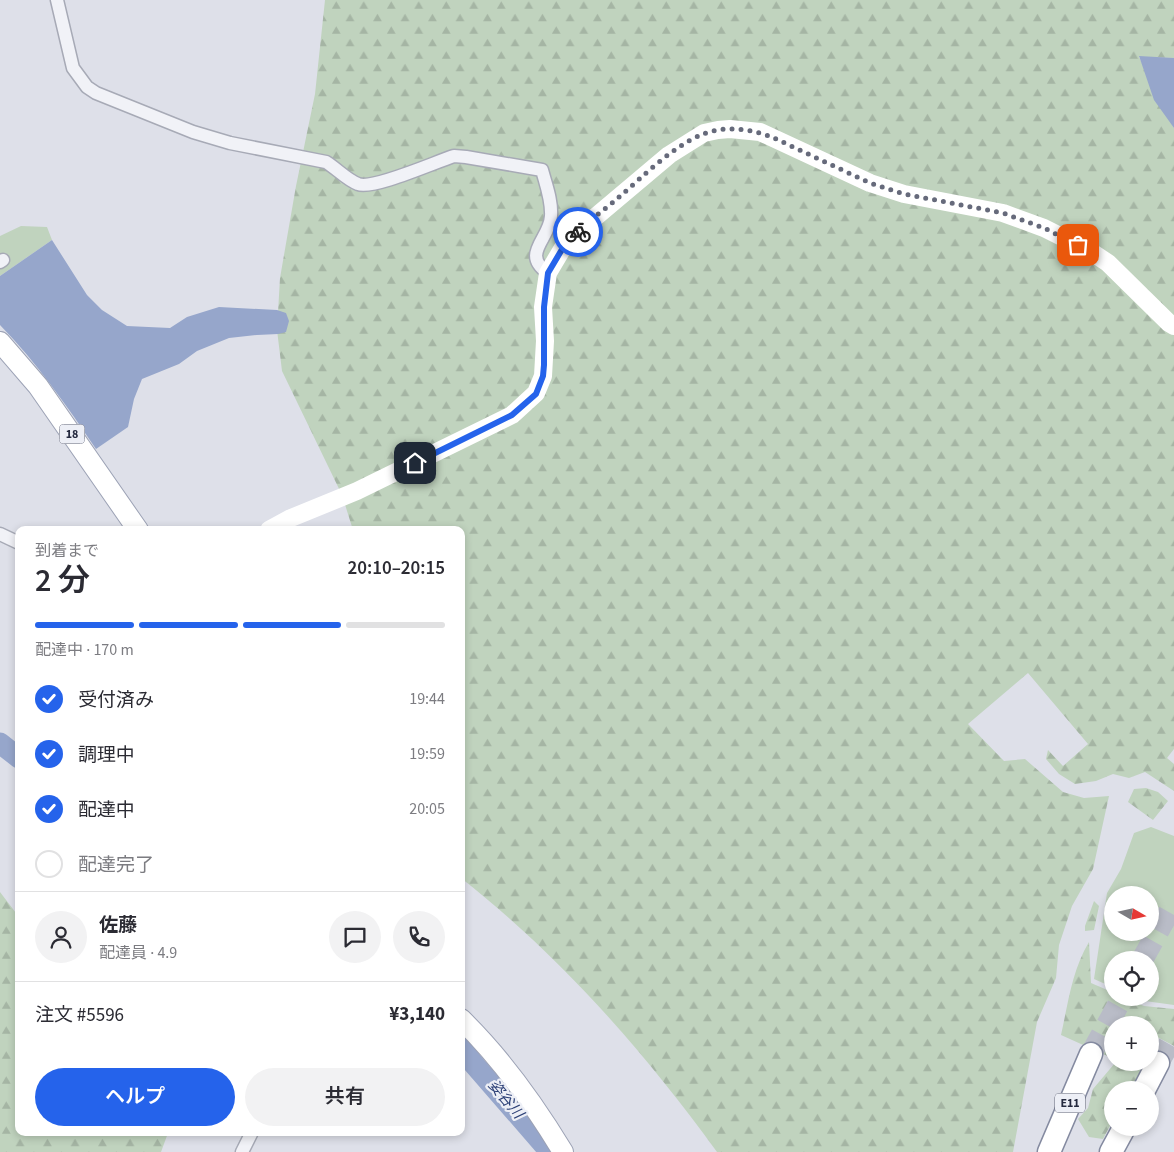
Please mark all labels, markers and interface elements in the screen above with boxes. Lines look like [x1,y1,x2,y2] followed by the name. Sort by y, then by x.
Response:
[553,207,603,257] courier
[564,218,592,246] icon: bike
[1057,224,1099,266] pin
[1064,231,1092,259] icon: bag
[60,424,84,444] road number: 18
[394,442,436,484] pin
[401,449,429,477] icon: home
[35,540,99,562] text: 到着まで
[347,555,445,582] text: 20:10–20:15
[35,558,90,604] text: 2 分
[35,639,134,661] text: 配達中 · 170 m
[35,685,63,713] icon: check
[78,687,154,714] text: 受付済み
[409,688,445,710] text: 19:44
[35,740,63,768] icon: check
[78,742,135,769] text: 調理中
[409,743,445,765] text: 19:59
[35,795,63,823] icon: check
[78,797,135,824] text: 配達中
[409,798,445,820] text: 20:05
[78,852,154,879] text: 配達完了
[1104,886,1159,941] north arrow
[1104,886,1159,1136] map controls
[35,911,87,963] button: person
[329,911,381,963] button: chat
[393,911,445,963] button: phone
[99,912,137,939] text: 佐藤
[99,942,177,964] text: 配達員 · 4.9
[1104,951,1159,1006] button: locate
[389,1001,445,1028] text: ¥3,140
[35,1002,124,1029] text: 注文 #5596
[1104,1016,1159,1071] button: +
[35,1068,235,1126] button: ヘルプ
[245,1068,445,1126] button: 共有
[483,1075,529,1125] water label: 姿谷川
[1104,1081,1159,1136] button: −
[1055,1094,1085,1112] road number: E11

